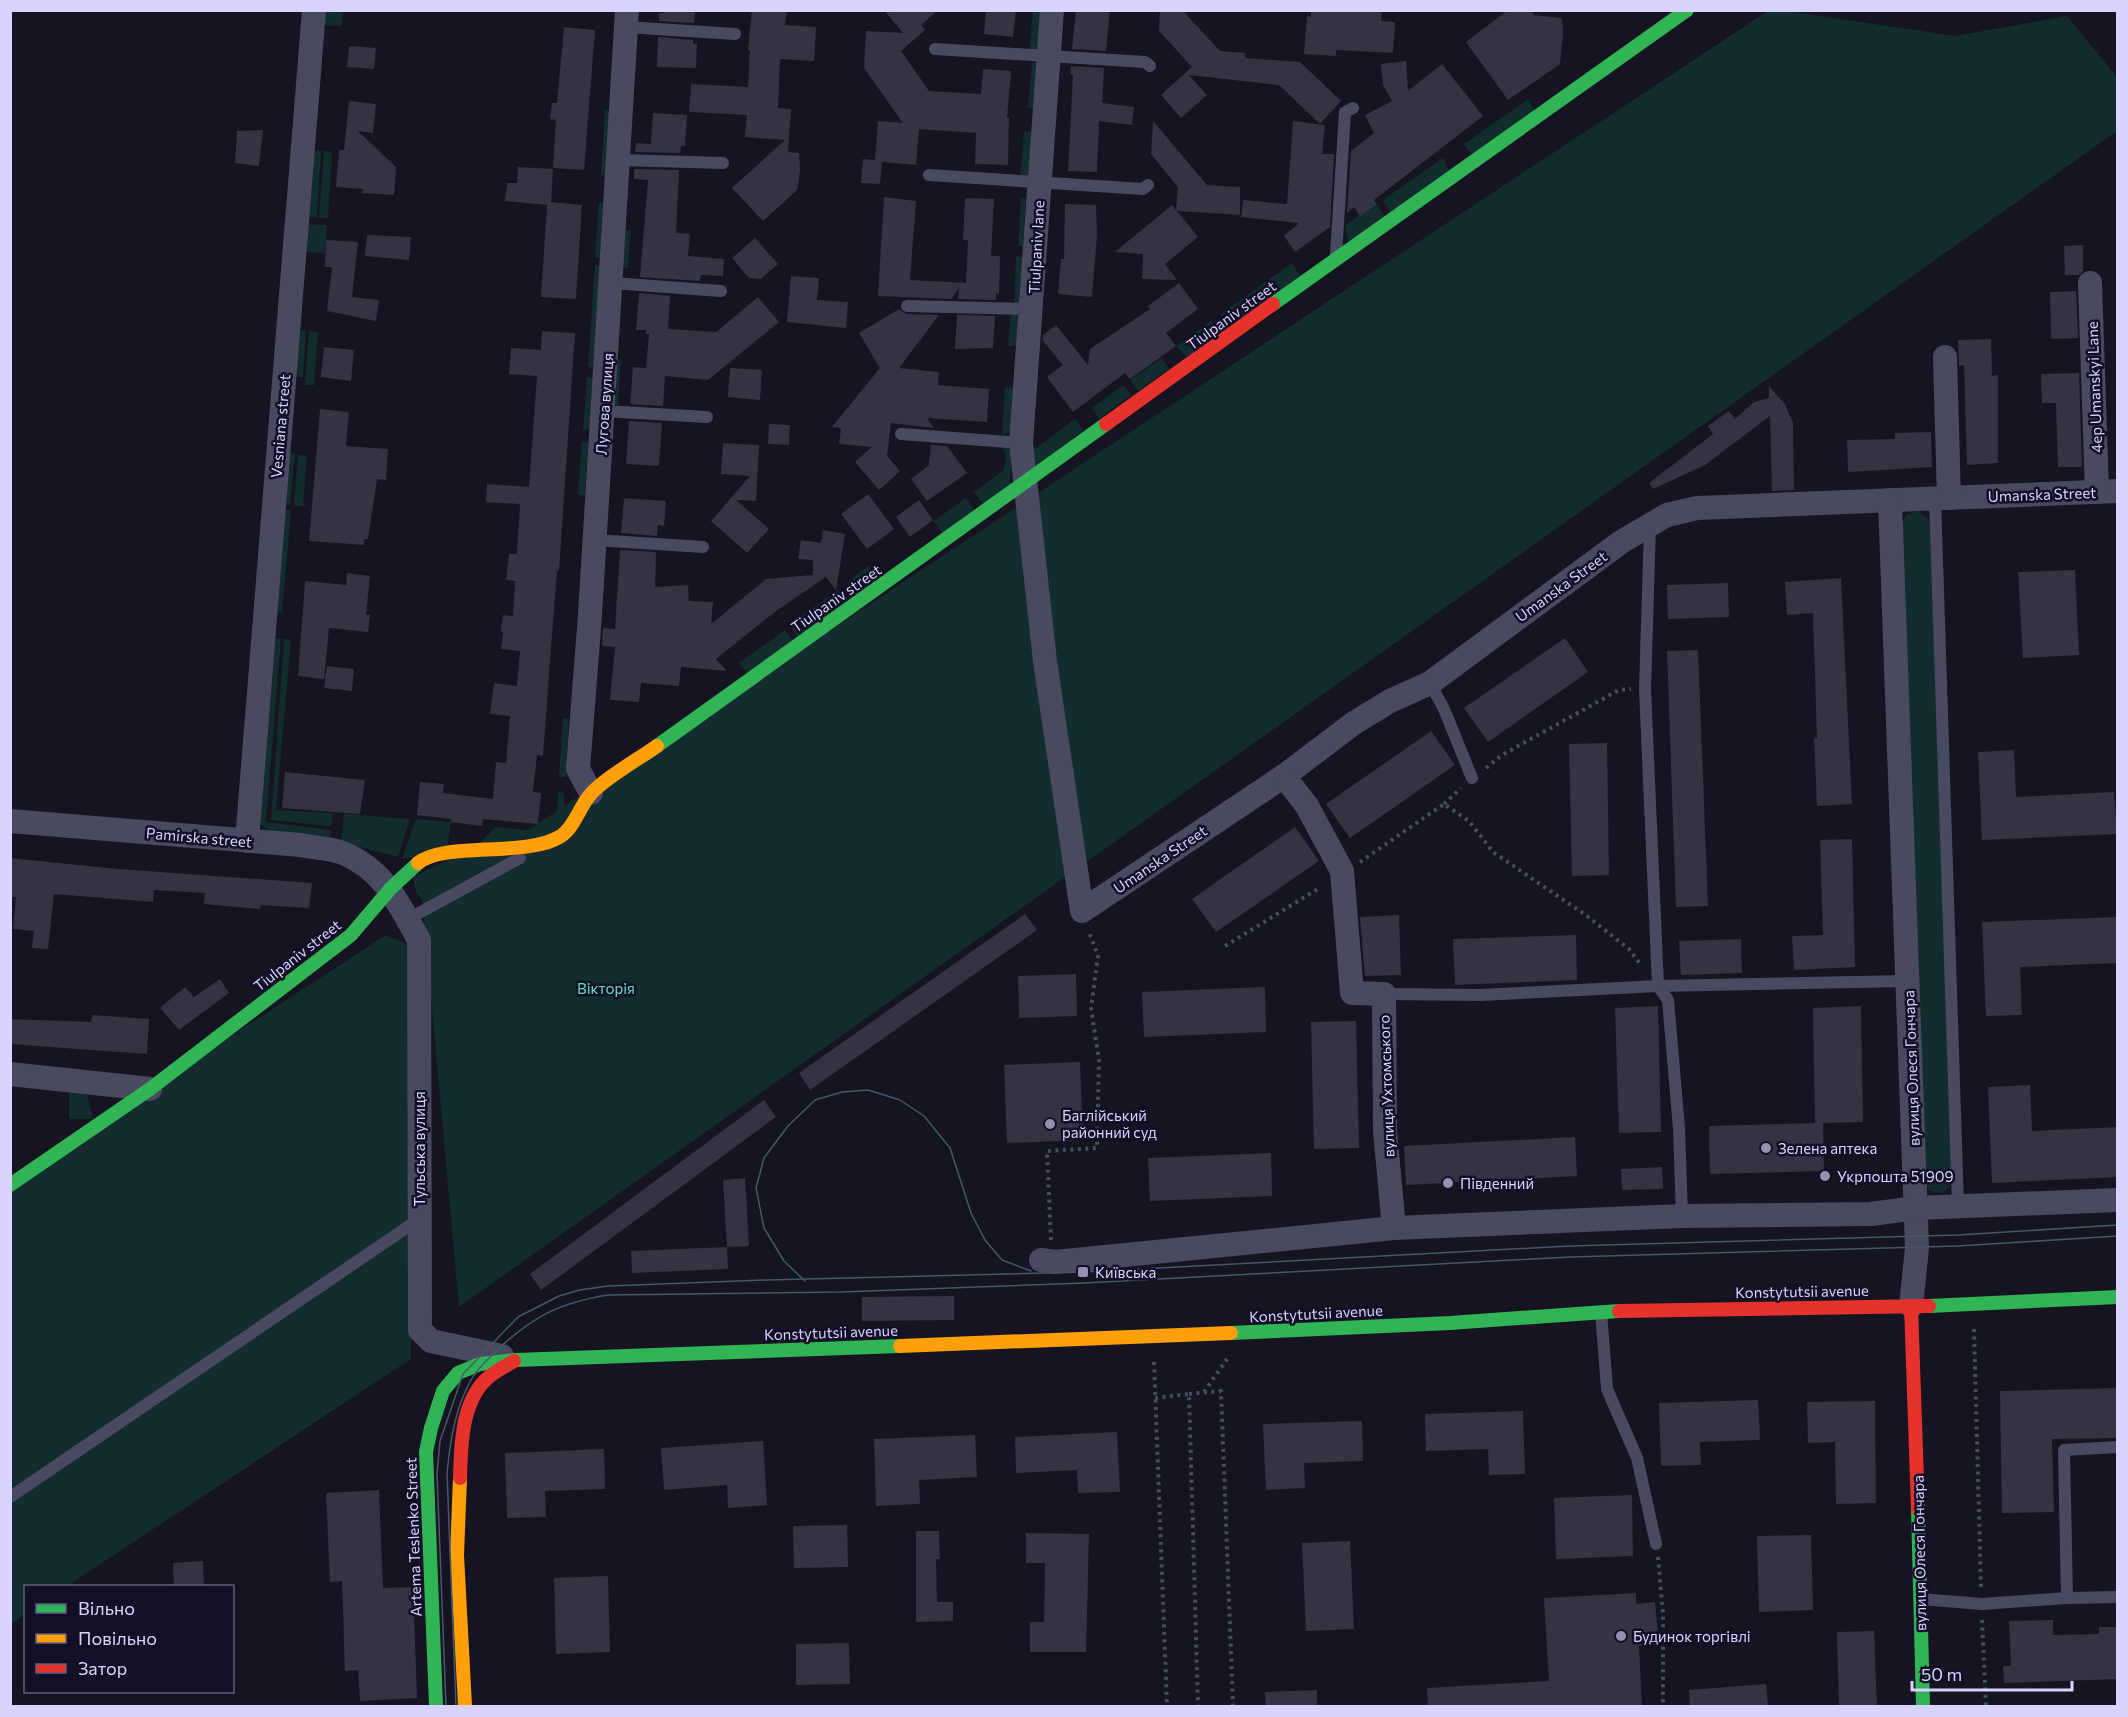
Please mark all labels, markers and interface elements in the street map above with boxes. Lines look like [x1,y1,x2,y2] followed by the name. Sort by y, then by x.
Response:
[1025,200,1047,294] street label: Tiulpaniv lane
[1183,277,1279,353] street label: Tiulpaniv street
[2083,321,2105,453] street label: 4ер Umanskyi Lane
[591,352,617,456] street label: Лугова вулиця
[266,373,294,479] street label: Vesniana street
[1987,483,2097,505] street label: Umanska Street
[1512,547,1610,625] street label: Umanska Street
[787,560,885,636] street label: Tiulpaniv street
[1110,821,1210,897] street label: Umanska Street
[145,823,253,851] street label: Pamirska street
[250,915,344,995] street label: Tiulpaniv street
[577,979,635,997] park label: Вікторія
[1899,990,1923,1146] street label: вулиця Олеся Гончара
[1375,1014,1397,1158] street label: вулиця Ухтомського
[410,1091,428,1207] street label: Тульська вулиця
[1062,1106,1157,1141] place label: Баглійський районний суд
[1043,1117,1057,1131] marker: Баглійський районний суд
[1778,1139,1877,1157] place label: Зелена аптека
[1759,1141,1773,1155] marker: Зелена аптека
[1837,1167,1954,1185] place label: Укрпошта 51909
[1818,1169,1832,1183] marker: Укрпошта 51909
[1460,1174,1534,1192] place label: Південний
[1441,1176,1455,1190] marker: Південний
[1095,1263,1156,1281] place label: Київська
[1076,1265,1090,1279] marker: Київська
[1735,1281,1869,1301] street label: Konstytutsii avenue
[1249,1301,1383,1325] street label: Konstytutsii avenue
[764,1321,898,1343] street label: Konstytutsii avenue
[401,1457,425,1617] street label: Artema Teslenko Street
[1909,1475,1929,1631] street label: вулиця Олеся Гончара
[24,1585,234,1693] legend
[78,1597,135,1619] text: Вільно
[78,1627,157,1649] text: Повільно
[1633,1627,1751,1645] place label: Будинок торгівлі
[1614,1629,1628,1643] marker: Будинок торгівлі
[1912,1654,2072,1692] scale bar
[78,1657,127,1679] text: Затор
[1921,1663,1962,1685] text: 50 m

